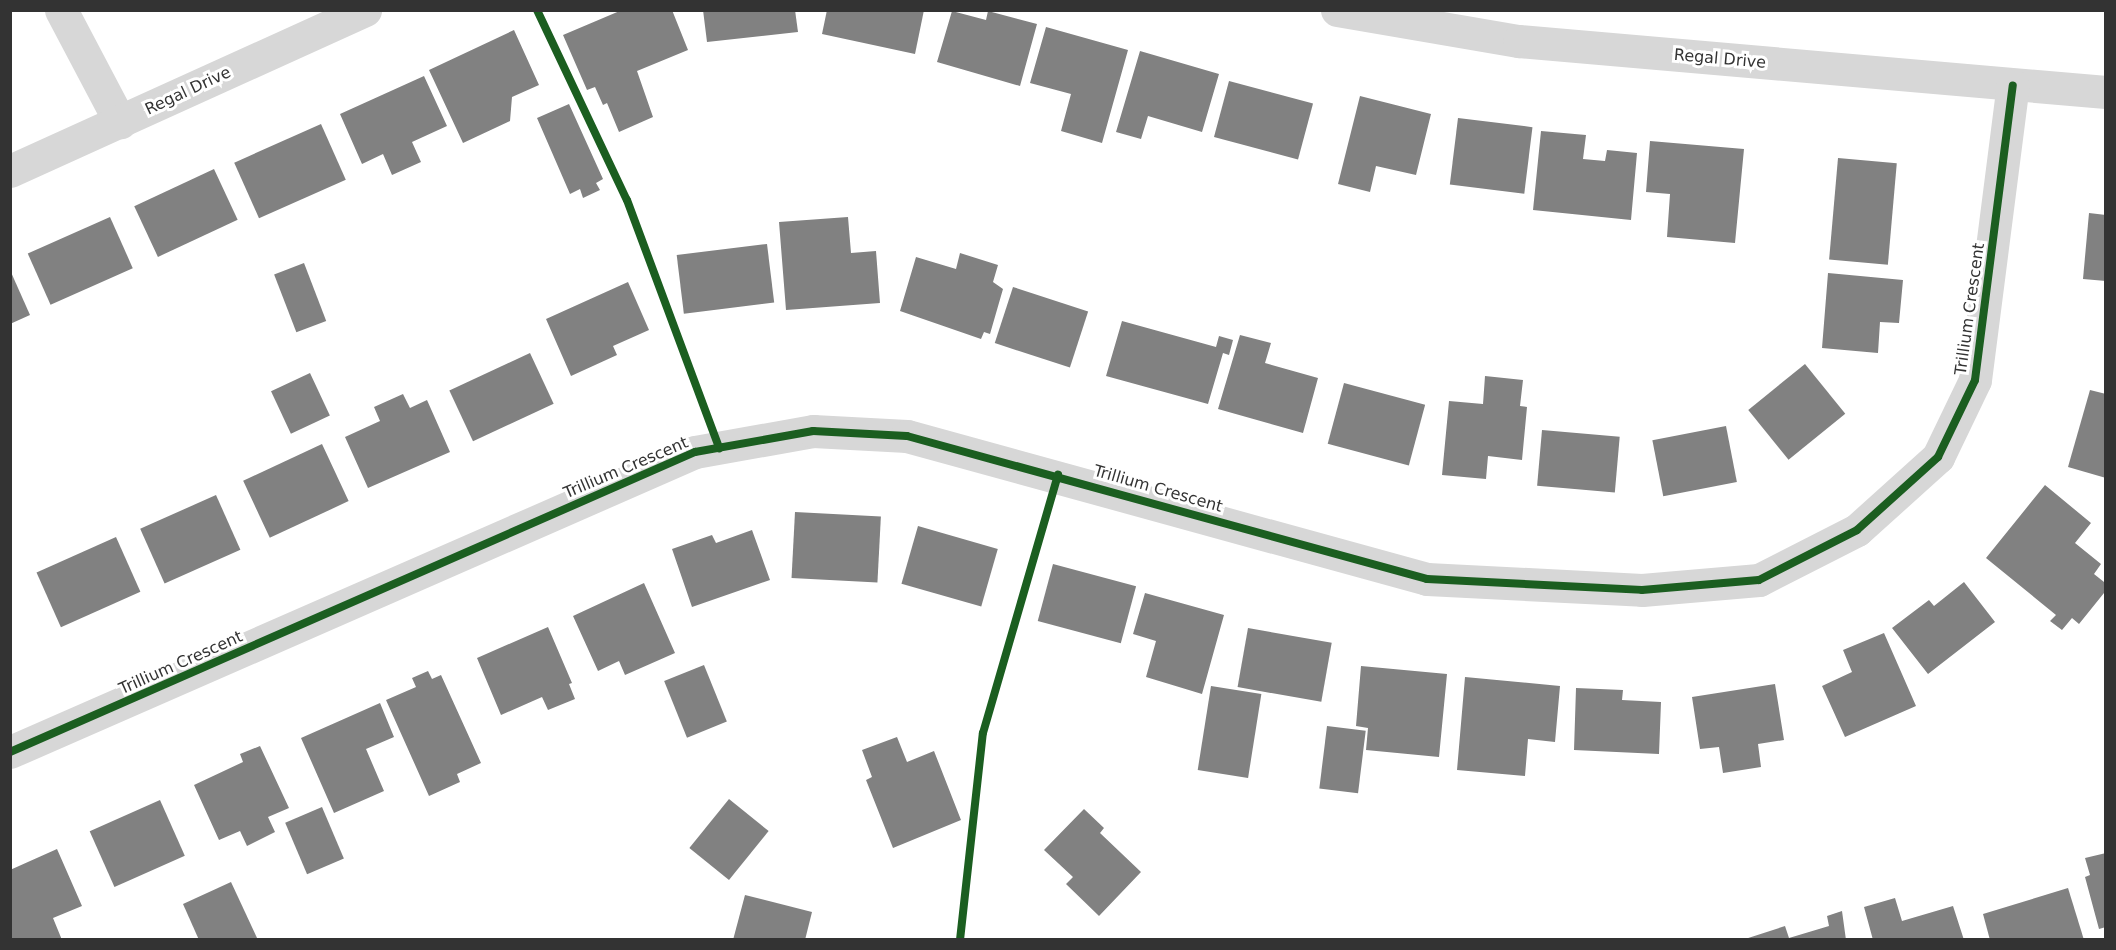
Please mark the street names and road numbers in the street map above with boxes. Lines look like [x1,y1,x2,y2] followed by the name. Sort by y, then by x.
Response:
[1673,45,1767,73] street label: Regal Drive
[142,63,234,119] street label: Regal Drive
[1951,242,1989,376] street label: Trillium Crescent
[561,433,691,503] street label: Trillium Crescent
[1091,461,1225,517] street label: Trillium Crescent
[116,627,246,699] street label: Trillium Crescent

